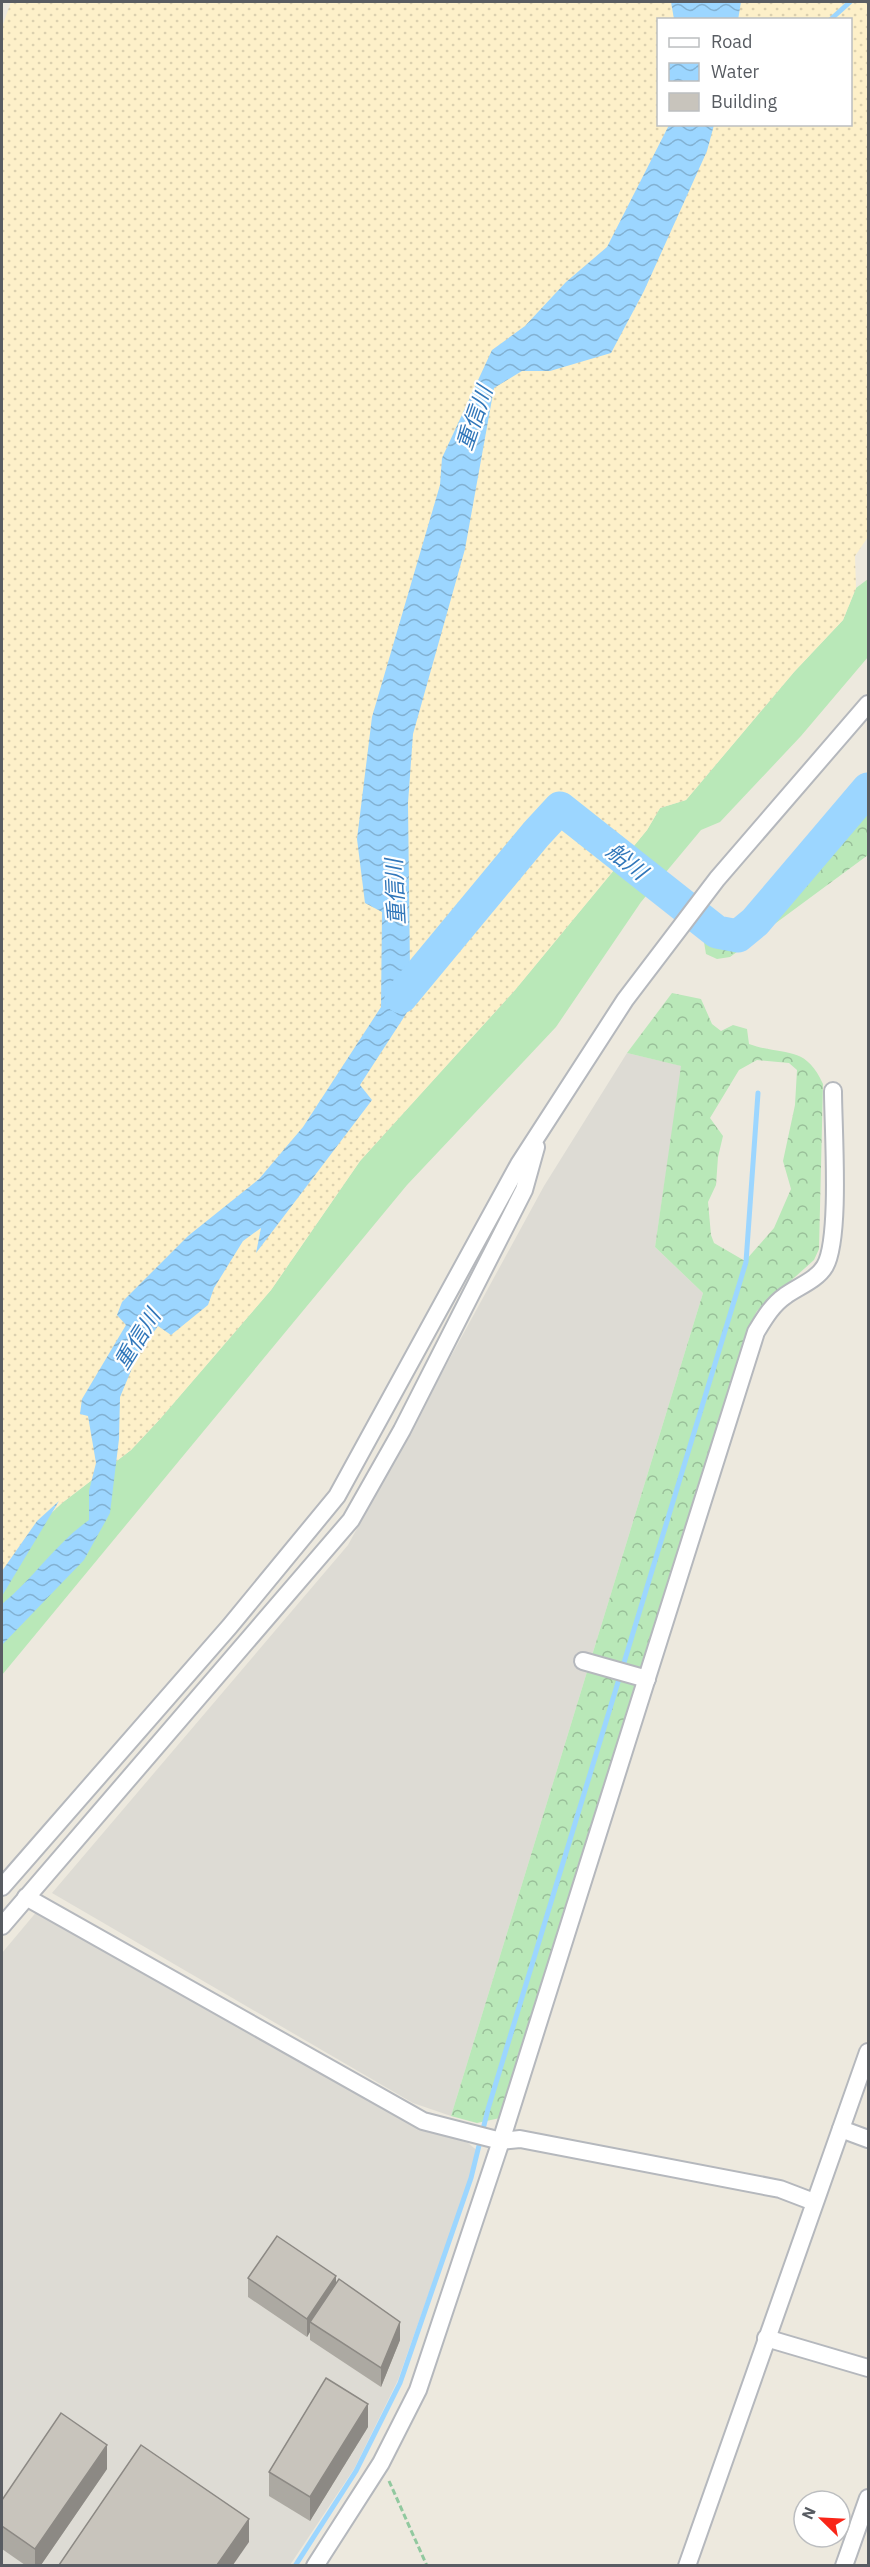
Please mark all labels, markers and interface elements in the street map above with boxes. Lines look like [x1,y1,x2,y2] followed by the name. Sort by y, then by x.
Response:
[657,18,852,126] legend
[711,30,752,53] text: Road
[711,60,760,83] text: Water
[711,90,778,113] text: Building
[449,380,499,454] water label: 重信川
[601,836,655,887] water label: 船川
[378,856,411,926] water label: 重信川
[107,1301,167,1374] water label: 重信川
[792,2489,852,2549] north arrow
[797,2504,820,2522] text: N

